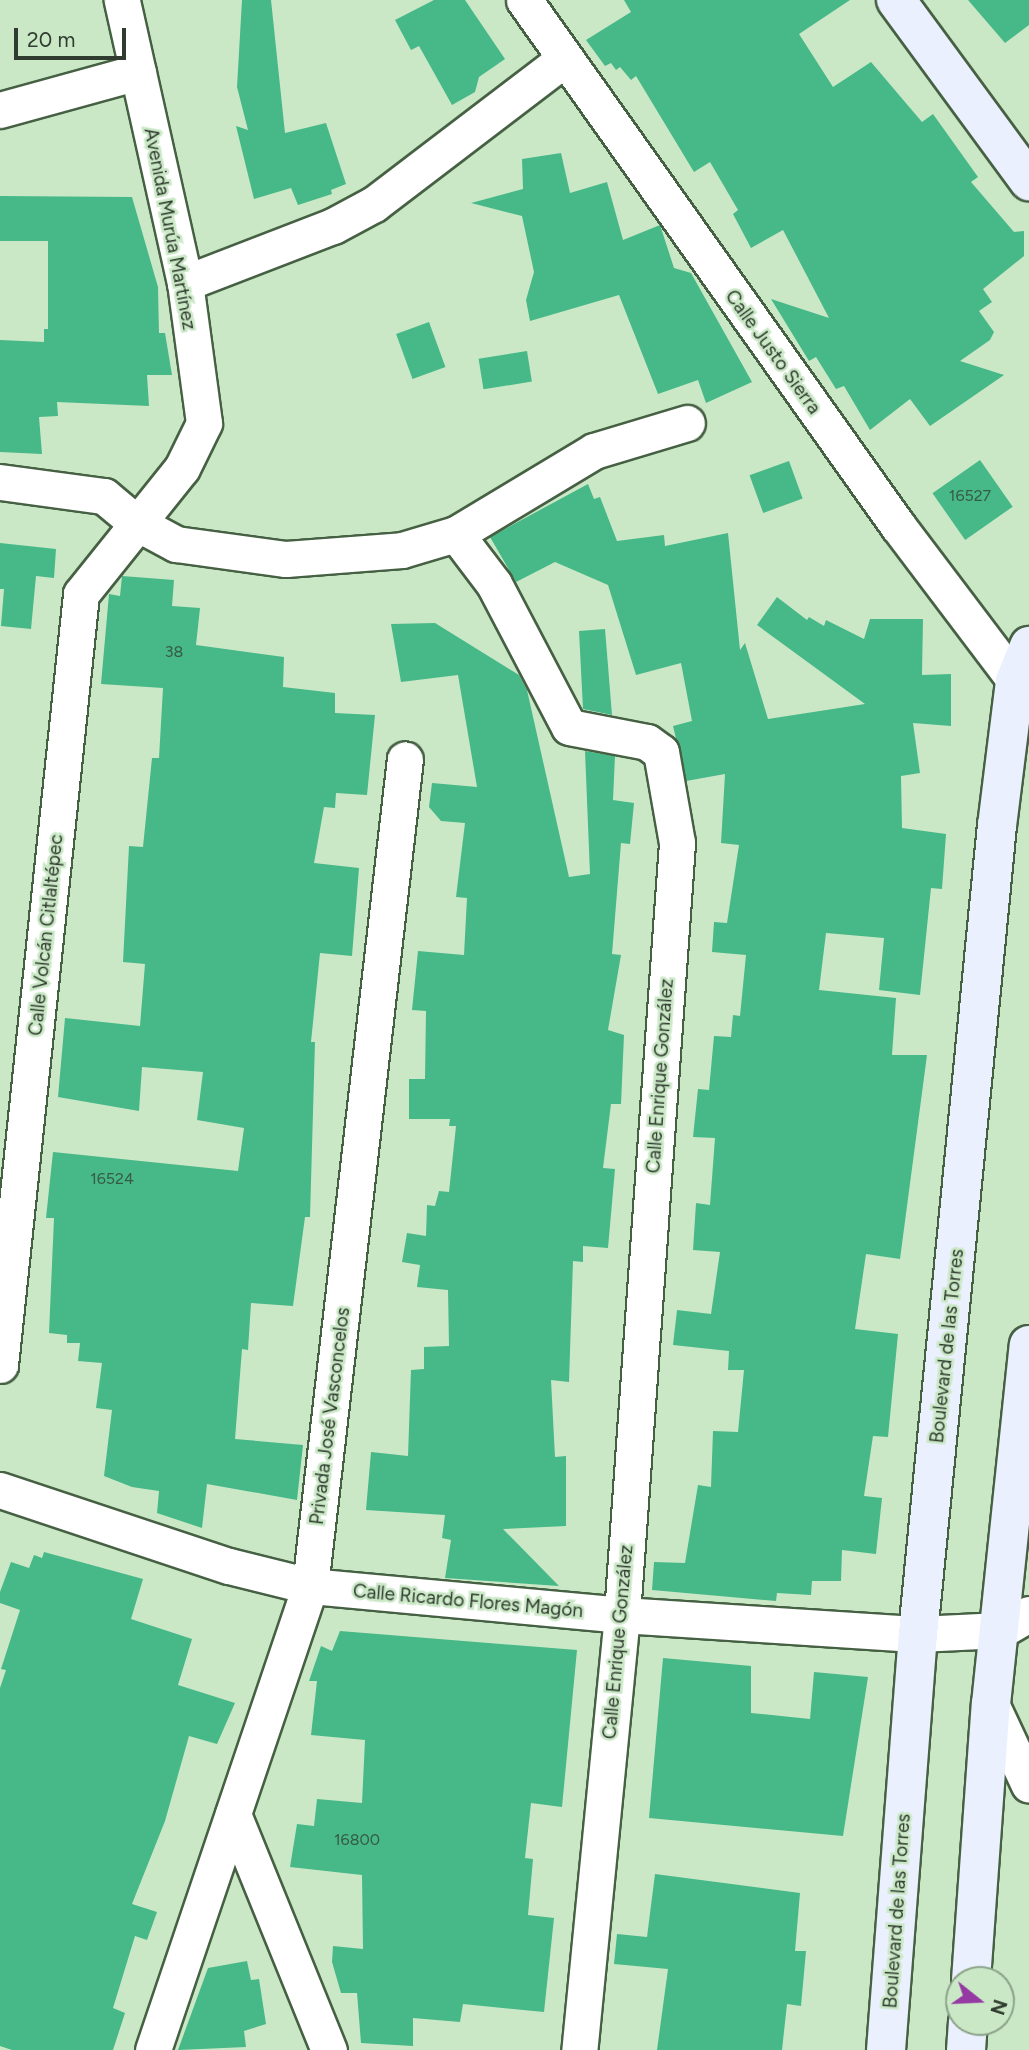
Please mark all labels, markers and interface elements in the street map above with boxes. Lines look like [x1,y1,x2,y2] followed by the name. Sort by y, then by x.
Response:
[18,14,130,58] scale bar
[27,27,75,52] text: 20 m
[139,126,201,332] street label: Avenida Murúa Martínez
[720,285,826,419] street label: Calle Justo Sierra
[949,486,991,506] house number: 16527
[165,642,183,662] house number: 38
[24,833,68,1037] street label: Calle Volcán Citlaltépec
[642,978,678,1174] street label: Calle Enrique González
[90,1169,134,1189] house number: 16524
[925,1248,969,1444] street label: Boulevard de las Torres
[305,1306,355,1526] street label: Privada José Vasconcelos
[598,1544,638,1740] street label: Calle Enrique González
[352,1580,584,1622] street label: Calle Ricardo Flores Magón
[879,1813,915,2009] street label: Boulevard de las Torres
[334,1830,380,1850] house number: 16800
[945,1966,1015,2036] north arrow
[985,1996,1012,2018] text: N

